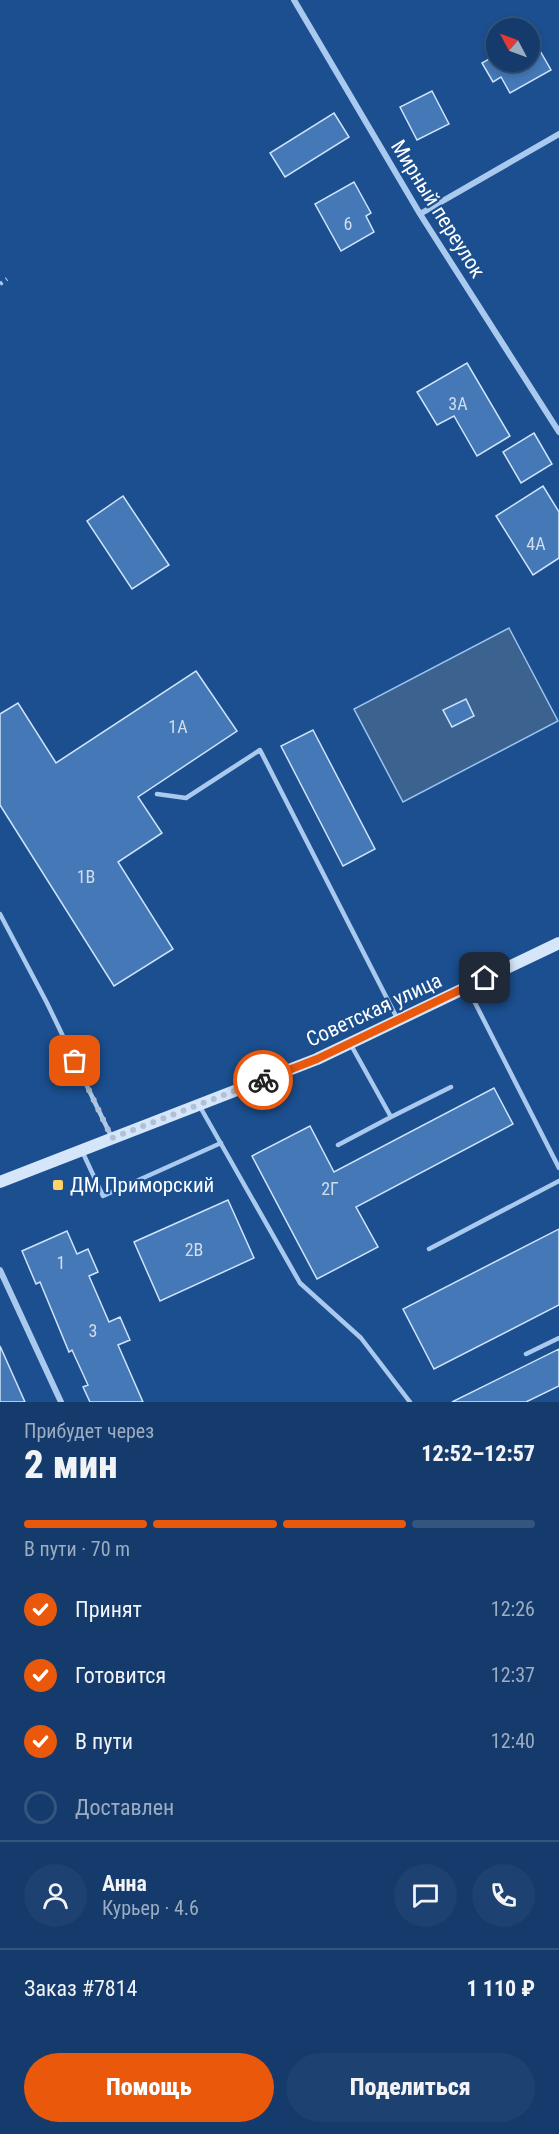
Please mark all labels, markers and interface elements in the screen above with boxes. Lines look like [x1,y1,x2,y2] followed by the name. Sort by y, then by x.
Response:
[486,18,540,72] north arrow
[486,18,540,72] map controls
[386,136,490,282] street label: Мирный переулок
[344,213,352,234] house number: 6
[448,393,468,414] house number: 3А
[526,533,546,554] house number: 4А
[168,716,188,737] house number: 1А
[77,866,95,887] house number: 1В
[459,952,510,1003] pin
[468,961,501,994] icon: home
[303,968,445,1052] street label: Советская улица
[49,1035,100,1086] pin
[58,1044,91,1077] icon: bag
[233,1050,293,1110] courier
[247,1064,280,1097] icon: bike
[70,1173,214,1197] place label: ДМ Приморский
[51,1178,65,1192] marker: ДМ Приморский
[321,1178,339,1199] house number: 2Г
[185,1239,203,1260] house number: 2В
[57,1252,65,1273] house number: 1
[89,1320,97,1341] house number: 3
[24,1419,154,1443] text: Прибудет через
[421,1441,535,1466] text: 12:52–12:57
[24,1442,118,1488] text: 2 мин
[24,1537,130,1561] text: В пути · 70 m
[24,1593,57,1626] icon: check
[75,1597,142,1622] text: Принят
[491,1597,535,1621] text: 12:26
[24,1659,57,1692] icon: check
[75,1663,166,1688] text: Готовится
[491,1663,535,1687] text: 12:37
[24,1725,57,1758] icon: check
[75,1729,133,1754] text: В пути
[491,1729,535,1753] text: 12:40
[75,1795,174,1820] text: Доставлен
[24,1864,87,1927] button: person
[394,1864,457,1927] button: chat
[472,1864,535,1927] button: phone
[102,1871,147,1896] text: Анна
[102,1896,199,1920] text: Курьер · 4.6
[24,1976,137,2001] text: Заказ #7814
[467,1976,535,2001] text: 1 110 ₽
[24,2053,274,2122] button: Помощь
[286,2053,535,2122] button: Поделиться

